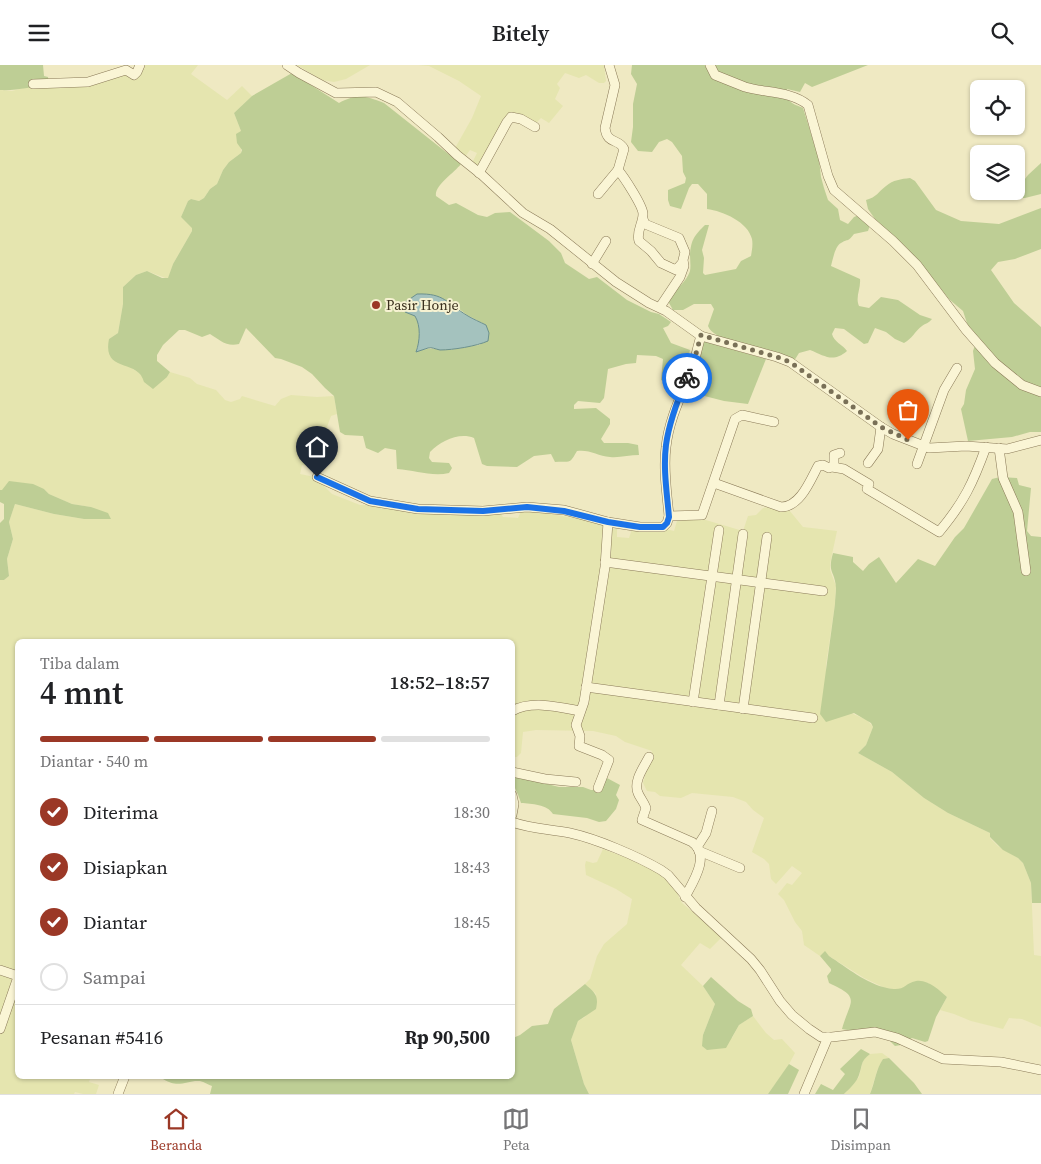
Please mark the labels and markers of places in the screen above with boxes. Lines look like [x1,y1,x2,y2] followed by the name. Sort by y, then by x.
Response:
[386,295,459,315] place label: Pasir Honje
[370,299,382,311] marker: Pasir Honje
[887,389,929,440] pin
[296,426,338,477] pin

